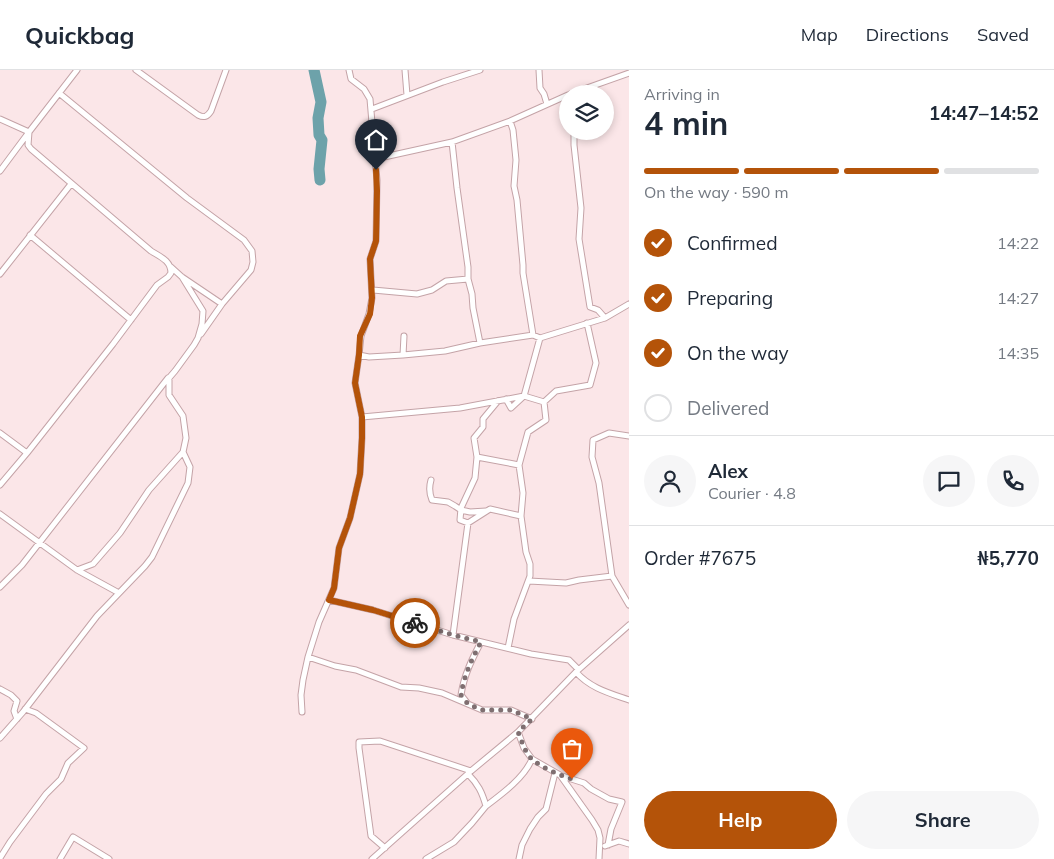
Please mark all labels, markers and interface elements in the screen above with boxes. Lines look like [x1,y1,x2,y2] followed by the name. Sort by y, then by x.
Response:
[25,20,135,50] text: Quickbag
[801,23,838,46] text: Map
[866,23,949,46] text: Directions
[977,23,1029,46] text: Saved
[644,84,720,104] text: Arriving in
[559,85,614,140] map controls
[559,85,614,140] button: layers
[929,101,1039,125] text: 14:47–14:52
[644,103,728,143] text: 4 min
[355,119,397,170] pin
[362,126,390,154] icon: home
[644,182,789,202] text: On the way · 590 m
[644,229,672,257] icon: check
[687,231,778,255] text: Confirmed
[997,233,1039,253] text: 14:22
[644,284,672,312] icon: check
[687,286,773,310] text: Preparing
[997,288,1039,308] text: 14:27
[644,339,672,367] icon: check
[687,341,789,365] text: On the way
[997,343,1039,363] text: 14:35
[687,396,769,420] text: Delivered
[644,455,696,507] button: person
[923,455,975,507] button: chat
[987,455,1039,507] button: phone
[708,459,748,483] text: Alex
[708,483,796,503] text: Courier · 4.8
[644,546,756,570] text: Order #7675
[977,546,1039,570] text: ₦5,770
[390,598,440,648] courier
[401,609,429,637] icon: bike
[551,728,593,779] pin
[558,735,586,763] icon: bag
[644,791,837,849] button: Help
[847,791,1039,849] button: Share

